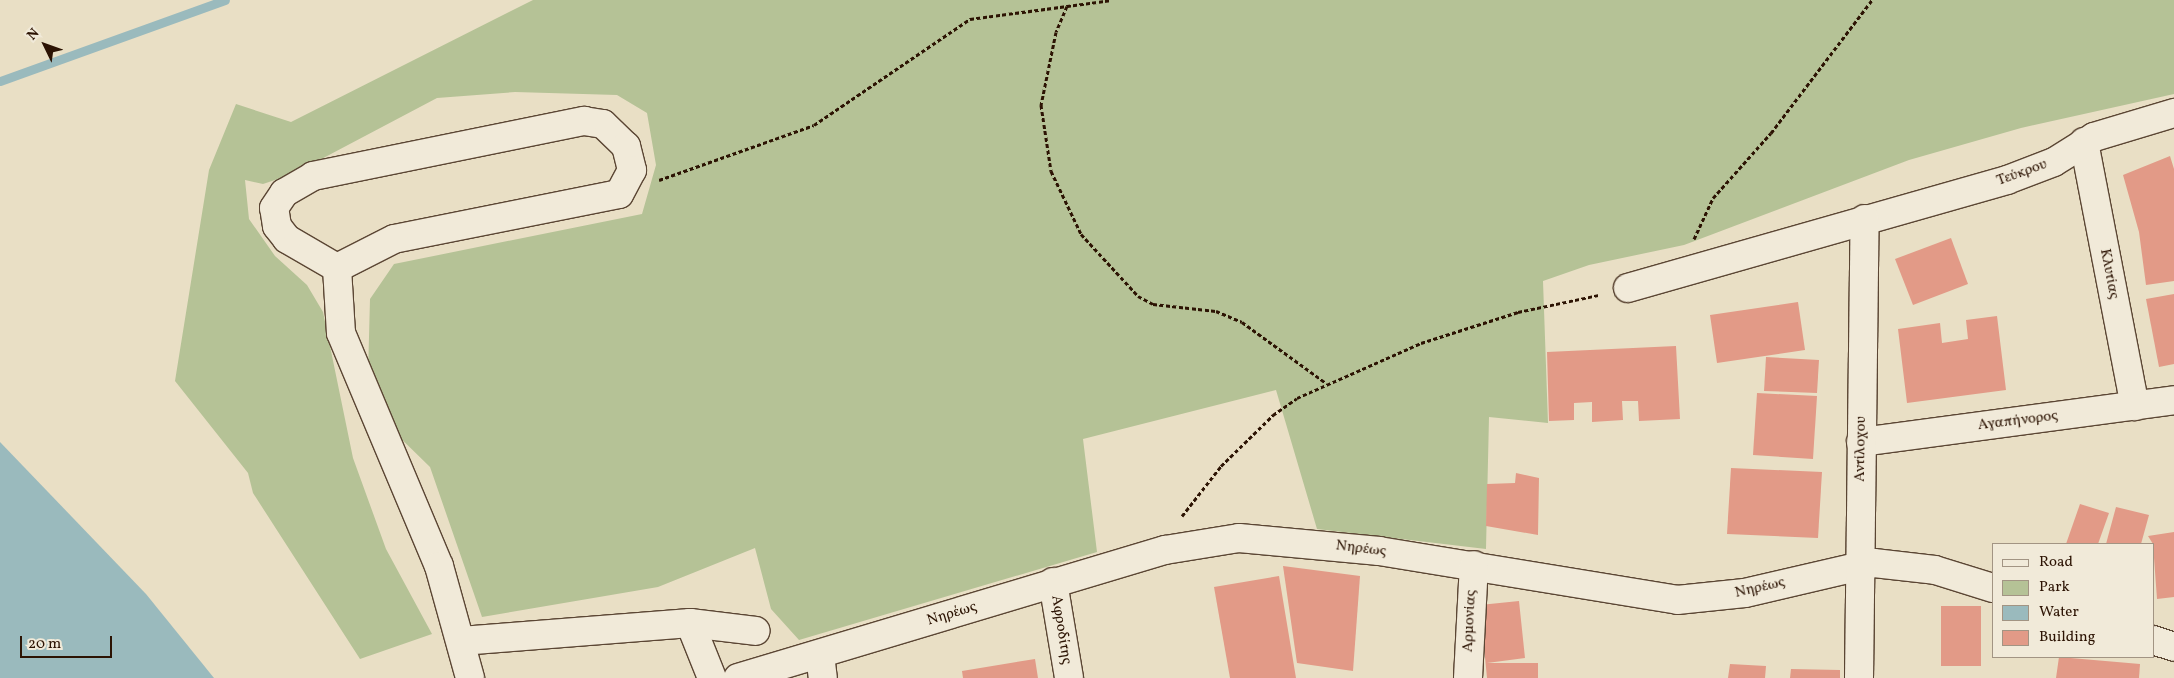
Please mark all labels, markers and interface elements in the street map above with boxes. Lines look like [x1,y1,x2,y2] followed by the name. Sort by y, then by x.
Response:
[20,20,70,70] north arrow
[23,24,44,45] text: N
[1994,156,2050,190] street label: Τεύκρου
[2095,247,2123,301] street label: Κλυτίας
[1977,407,2059,435] street label: Αγαπήνορος
[1851,416,1871,482] street label: Αντίλοχου
[1335,537,1387,561] street label: Νηρέως
[1992,543,2154,658] legend
[2039,552,2073,573] text: Road
[1733,573,1787,603] street label: Νηρέως
[2039,577,2070,598] text: Park
[1459,589,1481,653] street label: Αρμονίας
[1047,594,1075,666] street label: Αφροδίτης
[925,598,979,630] street label: Νηρέως
[2039,602,2079,623] text: Water
[22,626,115,658] scale bar
[2039,627,2095,648] text: Building
[28,634,61,655] text: 20 m

